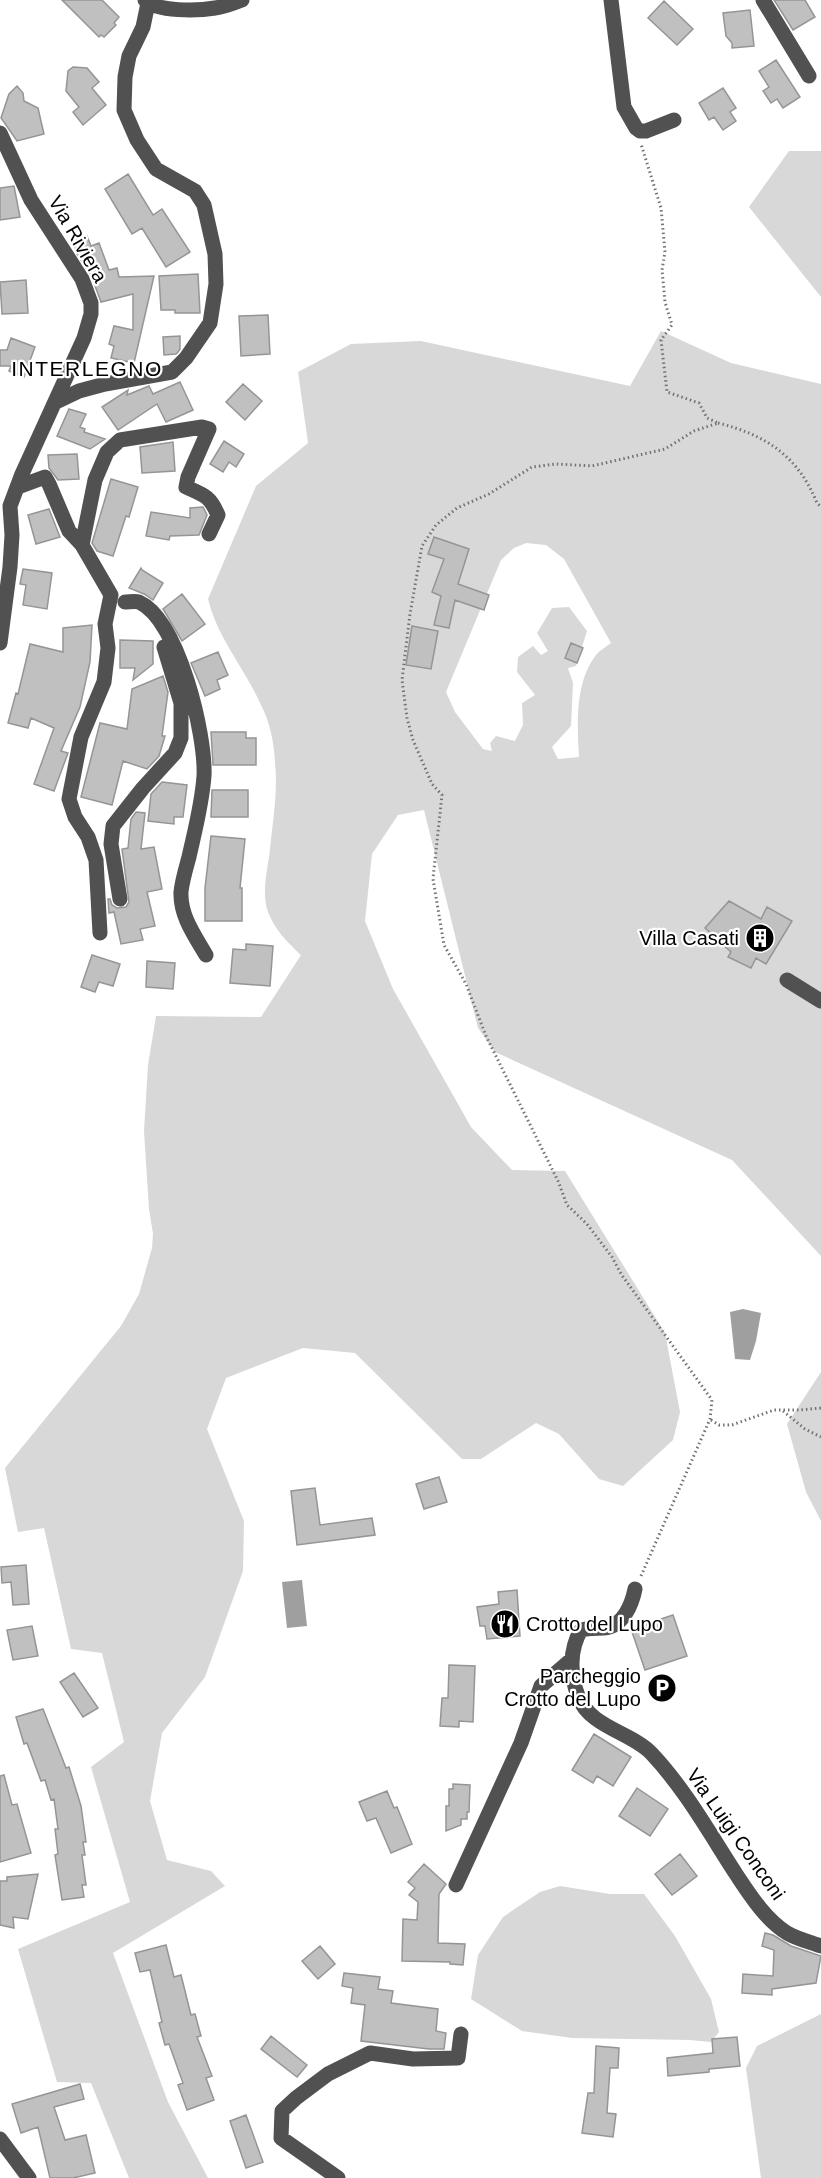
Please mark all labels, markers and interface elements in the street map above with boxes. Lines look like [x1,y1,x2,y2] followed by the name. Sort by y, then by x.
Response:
[44,192,112,287] street label: Via Riviera
[11,357,163,380] district label: INTERLEGNO
[744,922,776,954] building icon: Villa Casati
[639,927,739,949] place label: Villa Casati
[489,1608,521,1640] restaurant icon: Crotto del Lupo
[526,1613,663,1635] place label: Crotto del Lupo
[504,1665,641,1710] place label: Parcheggio Crotto del Lupo
[646,1672,678,1704] parking icon: Parcheggio Crotto del Lupo
[682,1764,790,1904] street label: Via Luigi Conconi

